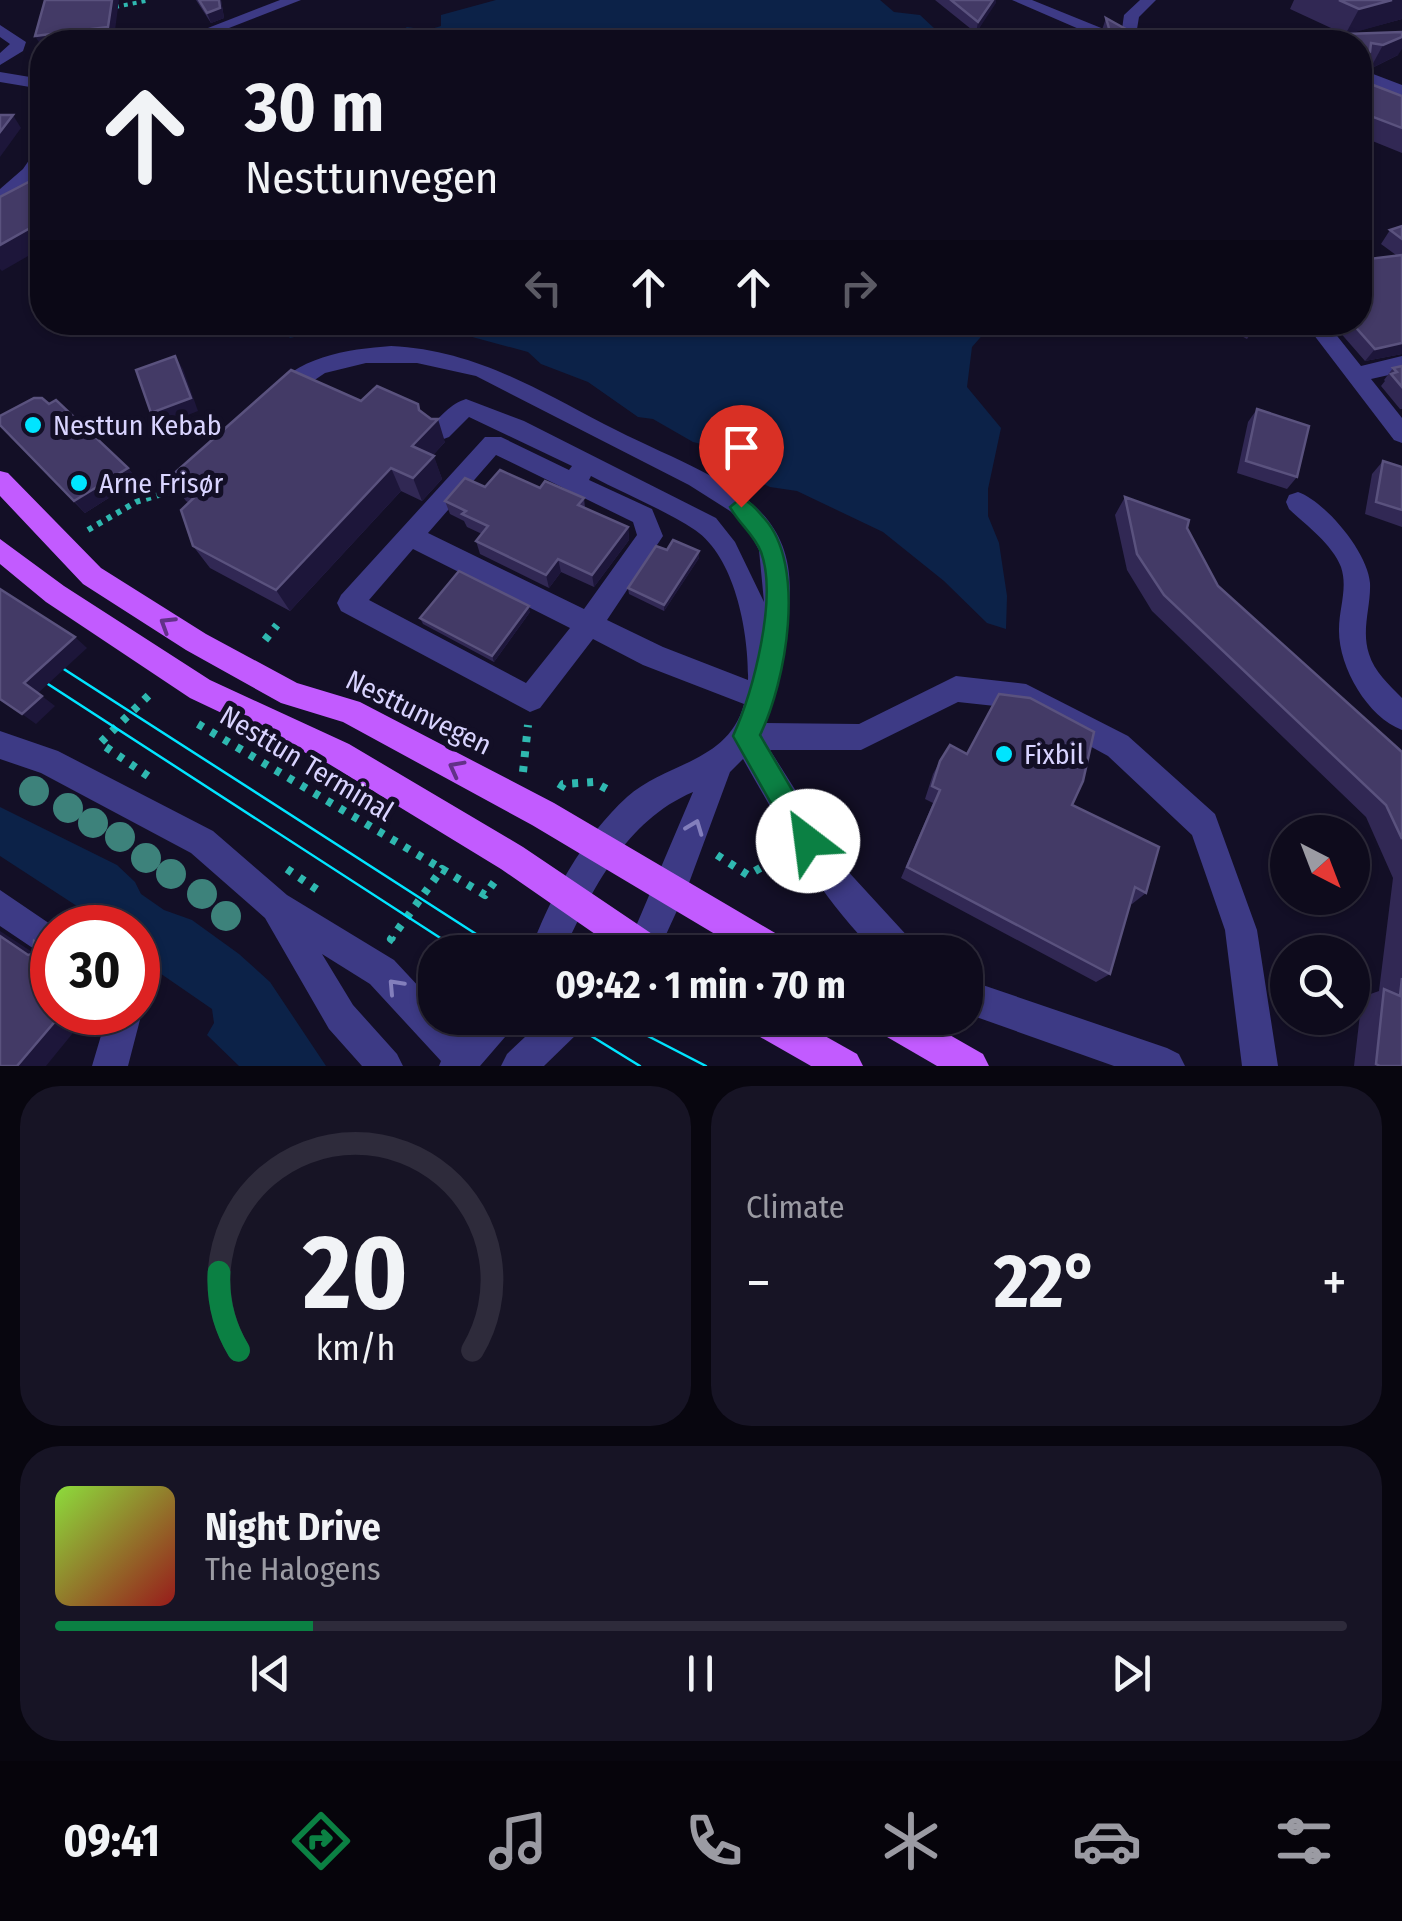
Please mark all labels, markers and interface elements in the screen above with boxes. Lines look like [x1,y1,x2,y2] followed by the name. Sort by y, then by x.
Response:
[245,66,384,150] text: 30 m
[80,70,210,200] icon: ahead
[245,151,499,205] text: Nesttunvegen
[516,260,571,315] icon: left
[621,260,676,315] icon: ahead
[726,260,781,315] icon: ahead
[831,260,886,315] icon: right
[699,405,784,508] pin
[53,409,222,442] place label: Nesttun Kebab
[22,414,44,436] marker: Nesttun Kebab
[714,420,769,475] icon: arrive
[99,467,223,500] place label: Arne Frisør
[68,472,90,494] marker: Arne Frisør
[159,617,177,636] one-way arrow
[341,663,497,762] street label: Nesttunvegen
[214,699,399,828] street label: Nesttun Terminal
[1024,738,1084,771] place label: Fixbil
[993,743,1015,765] marker: Fixbil
[449,761,467,780] one-way arrow
[756,789,860,893] position arrow
[1270,815,1370,915] north arrow
[1270,815,1370,1035] map controls
[683,820,704,837] one-way arrow
[30,905,160,1035] speed limit sign: 30
[1270,935,1370,1035] button: search
[555,962,846,1008] text: 09:42 · 1 min · 70 m
[389,979,407,998] one-way arrow
[746,1188,845,1226] text: Climate
[302,1211,408,1336] text: 20
[994,1237,1099,1327] text: 22°
[746,1250,771,1316] text: −
[1322,1250,1347,1316] text: +
[316,1327,395,1369] text: km/h
[205,1504,381,1550] text: Night Drive
[205,1550,381,1588] text: The Halogens
[243,1646,298,1701] icon: previous
[673,1646,728,1701] icon: pause
[1104,1646,1159,1701] icon: next
[286,1806,356,1876] icon: directions
[483,1806,553,1876] icon: music
[679,1806,749,1876] icon: phone
[876,1806,946,1876] icon: climate
[1072,1806,1142,1876] icon: car
[1269,1806,1339,1876] icon: filters
[63,1814,160,1868] text: 09:41

